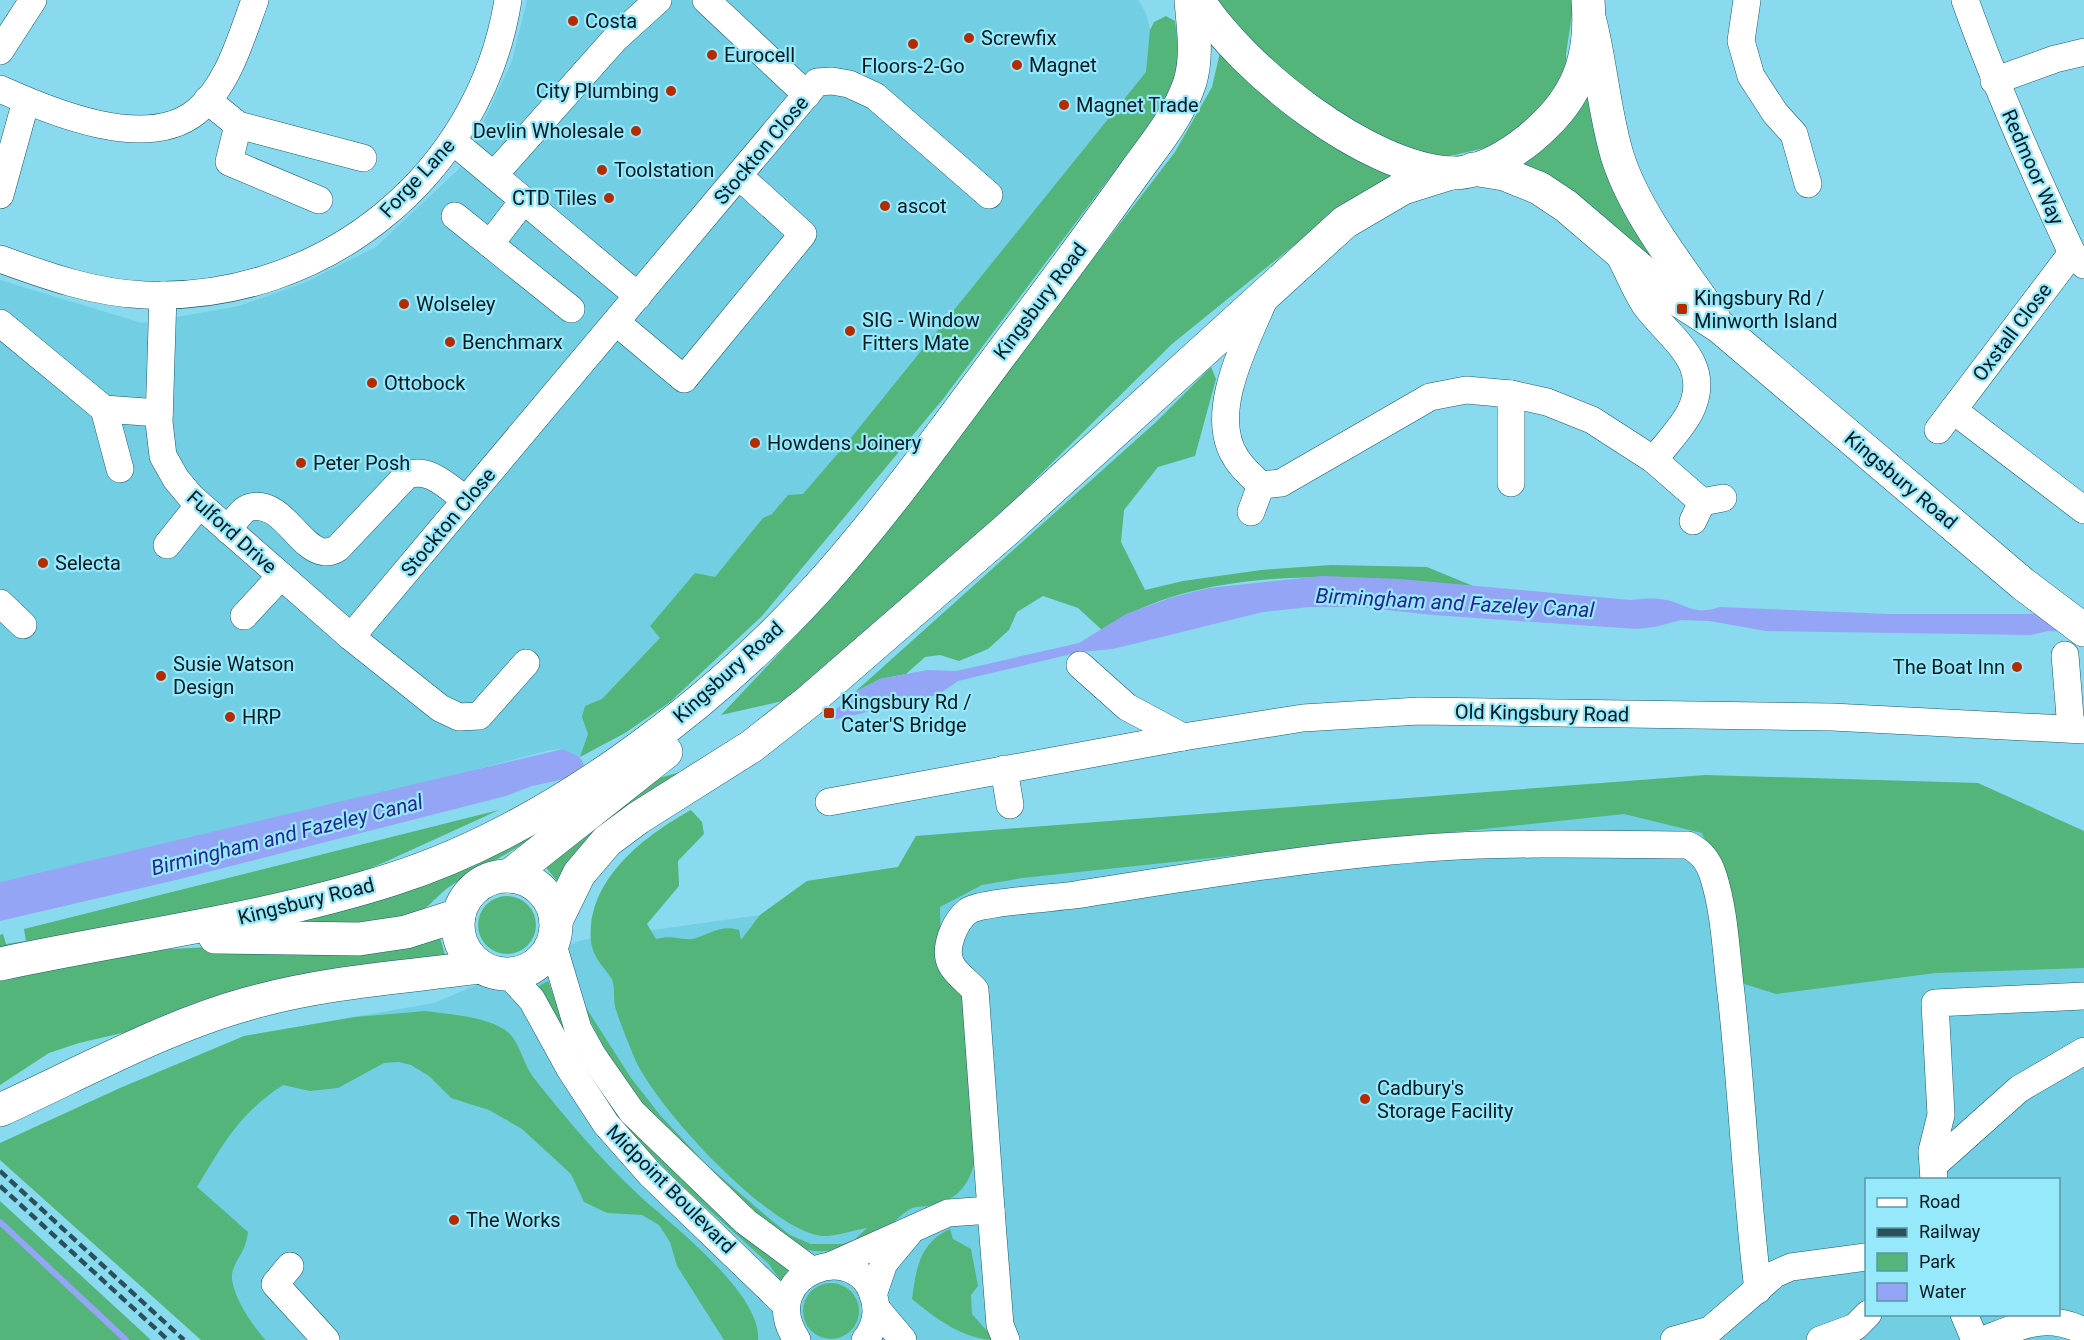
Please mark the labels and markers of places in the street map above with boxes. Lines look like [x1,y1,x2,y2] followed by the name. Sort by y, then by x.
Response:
[585,9,637,33] place label: Costa
[566,14,580,28] marker: Costa
[981,26,1057,50] place label: Screwfix
[962,31,976,45] marker: Screwfix
[906,37,920,51] marker: Floors-2-Go
[724,43,795,67] place label: Eurocell
[705,48,719,62] marker: Eurocell
[1029,53,1097,77] place label: Magnet
[861,54,965,78] place label: Floors-2-Go
[1010,58,1024,72] marker: Magnet
[536,79,659,103] place label: City Plumbing
[664,84,678,98] marker: City Plumbing
[1076,93,1199,117] place label: Magnet Trade
[1057,98,1071,112] marker: Magnet Trade
[473,119,624,143] place label: Devlin Wholesale
[629,124,643,138] marker: Devlin Wholesale
[614,158,714,182] place label: Toolstation
[595,163,609,177] marker: Toolstation
[512,186,597,210] place label: CTD Tiles
[602,191,616,205] marker: CTD Tiles
[897,194,947,218] place label: ascot
[878,199,892,213] marker: ascot
[1694,286,1837,333] place label: Kingsbury Rd / Minworth Island
[416,292,496,316] place label: Wolseley
[397,297,411,311] marker: Wolseley
[1675,302,1689,316] marker: Kingsbury Rd / Minworth Island
[862,308,980,355] place label: SIG - Window Fitters Mate
[843,324,857,338] marker: SIG - Window Fitters Mate
[462,330,563,354] place label: Benchmarx
[443,335,457,349] marker: Benchmarx
[384,371,466,395] place label: Ottobock
[365,376,379,390] marker: Ottobock
[767,431,922,455] place label: Howdens Joinery
[748,436,762,450] marker: Howdens Joinery
[313,451,410,475] place label: Peter Posh
[294,456,308,470] marker: Peter Posh
[55,551,121,575] place label: Selecta
[36,556,50,570] marker: Selecta
[173,652,294,699] place label: Susie Watson Design
[1893,655,2005,679] place label: The Boat Inn
[2010,660,2024,674] marker: The Boat Inn
[154,669,168,683] marker: Susie Watson Design
[841,690,971,737] place label: Kingsbury Rd / Cater'S Bridge
[242,705,281,729] place label: HRP
[822,706,836,720] marker: Kingsbury Rd / Cater'S Bridge
[223,710,237,724] marker: HRP
[1377,1076,1514,1123] place label: Cadbury's Storage Facility
[1358,1092,1372,1106] marker: Cadbury's Storage Facility
[466,1208,561,1232] place label: The Works
[447,1213,461,1227] marker: The Works

